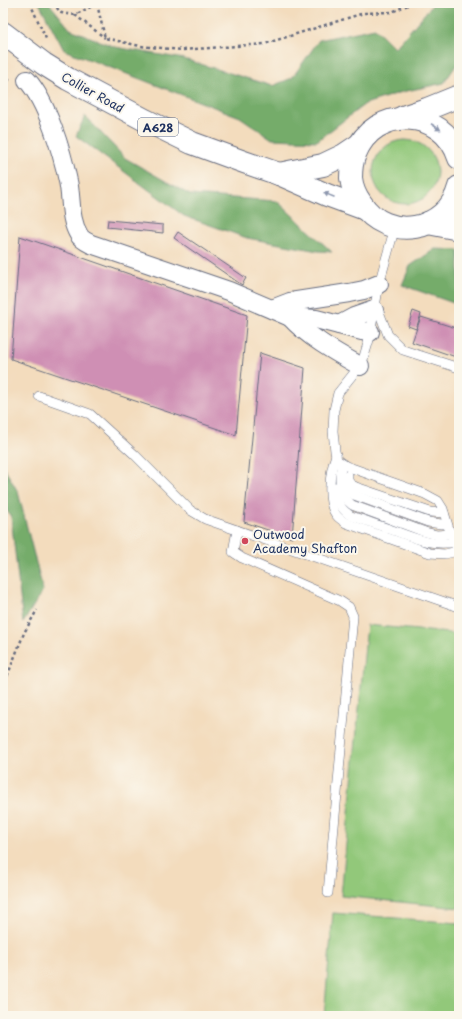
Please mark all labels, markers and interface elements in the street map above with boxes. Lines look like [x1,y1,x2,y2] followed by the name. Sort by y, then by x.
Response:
[58,67,128,117] street label: Collier Road
[138,118,178,136] road number: A628
[431,123,441,131] one-way arrow
[322,192,334,198] one-way arrow
[253,525,357,557] place label: Outwood Academy Shafton
[240,536,250,546] marker: Outwood Academy Shafton

